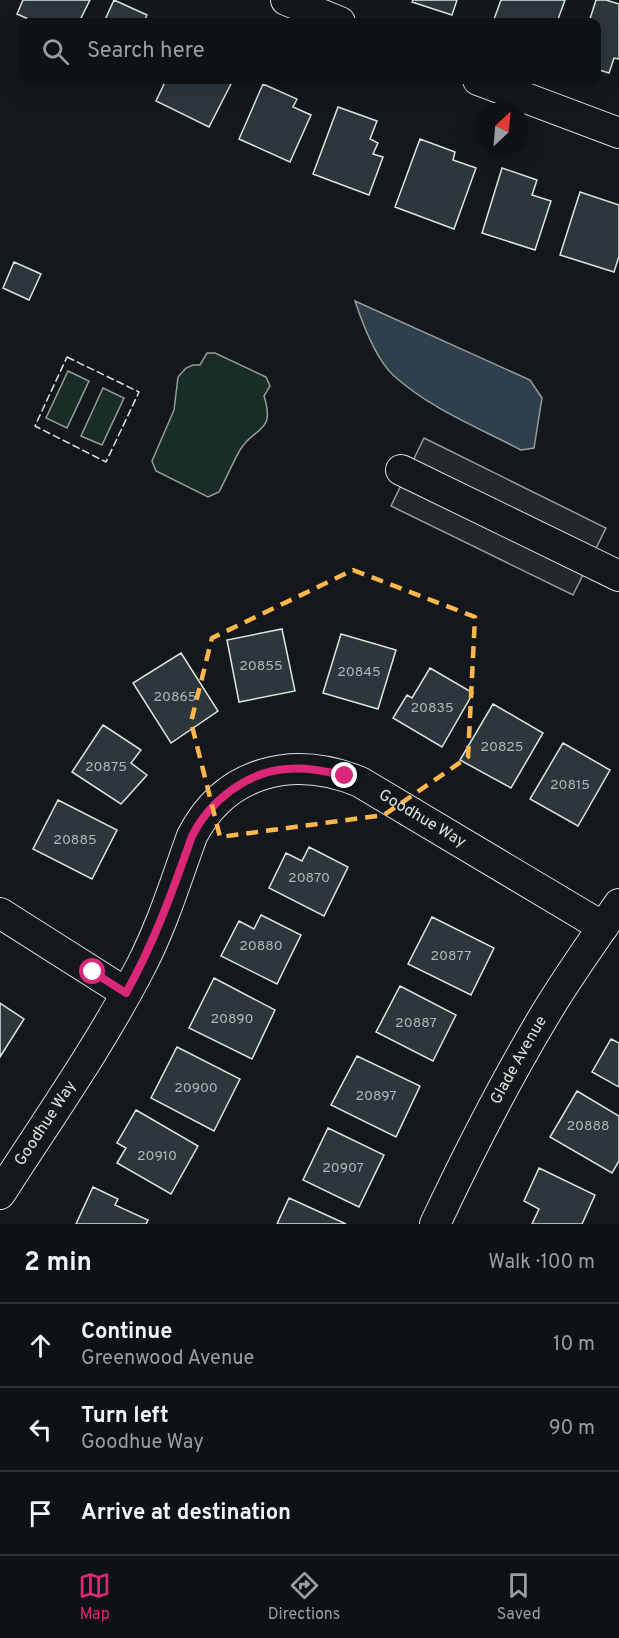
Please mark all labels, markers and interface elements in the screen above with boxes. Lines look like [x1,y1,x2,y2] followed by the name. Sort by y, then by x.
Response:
[18,18,601,84] search box
[39,35,72,68] icon: search
[87,38,205,65] text: Search here
[475,102,529,156] north arrow
[239,658,283,675] house number: 20855
[337,664,381,681] house number: 20845
[153,689,197,706] house number: 20865
[410,700,454,717] house number: 20835
[480,739,524,756] house number: 20825
[85,759,127,776] house number: 20875
[331,762,357,788] route end
[550,777,590,794] house number: 20815
[375,785,469,853] street label: Goodhue Way
[53,832,97,849] house number: 20885
[288,870,330,887] house number: 20870
[239,938,283,955] house number: 20880
[430,948,472,965] house number: 20877
[79,958,105,984] route start
[210,1011,254,1028] house number: 20890
[486,1013,552,1108] street label: Glade Avenue
[395,1015,437,1032] house number: 20887
[11,1077,81,1170] street label: Goodhue Way
[174,1080,218,1097] house number: 20900
[355,1088,397,1105] house number: 20897
[566,1118,610,1135] house number: 20888
[137,1148,177,1165] house number: 20910
[322,1160,364,1177] house number: 20907
[24,1247,92,1280] text: 2 min
[488,1250,595,1276] text: Walk · 100 m
[81,1319,172,1346] text: Continue
[24,1329,57,1362] icon: ahead
[553,1332,595,1358] text: 10 m
[81,1346,254,1372] text: Greenwood Avenue
[81,1403,169,1430] text: Turn left
[24,1413,57,1446] icon: left
[549,1416,595,1442] text: 90 m
[81,1430,204,1456] text: Goodhue Way
[24,1497,57,1530] icon: arrive
[81,1500,291,1527] text: Arrive at destination
[78,1569,111,1625] tab: Map
[268,1569,340,1625] tab: Directions
[497,1569,541,1625] tab: Saved

